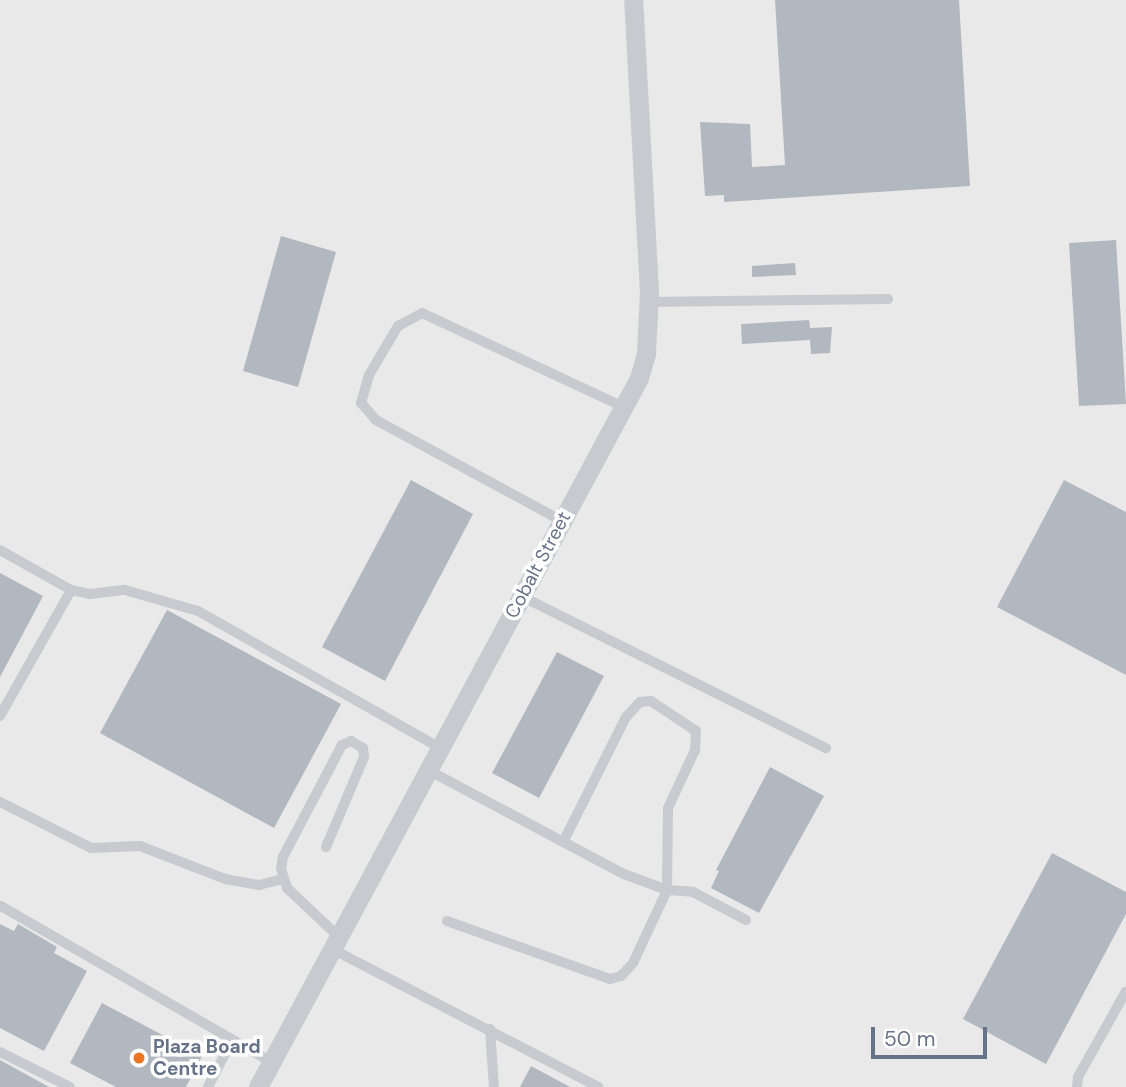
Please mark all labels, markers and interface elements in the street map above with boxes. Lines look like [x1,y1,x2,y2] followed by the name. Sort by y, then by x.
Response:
[500,508,576,622] street label: Cobalt Street
[874,1014,990,1058] scale bar
[884,1025,935,1053] text: 50 m
[153,1036,261,1080] place label: Plaza Board Centre
[131,1050,147,1066] marker: Plaza Board Centre

